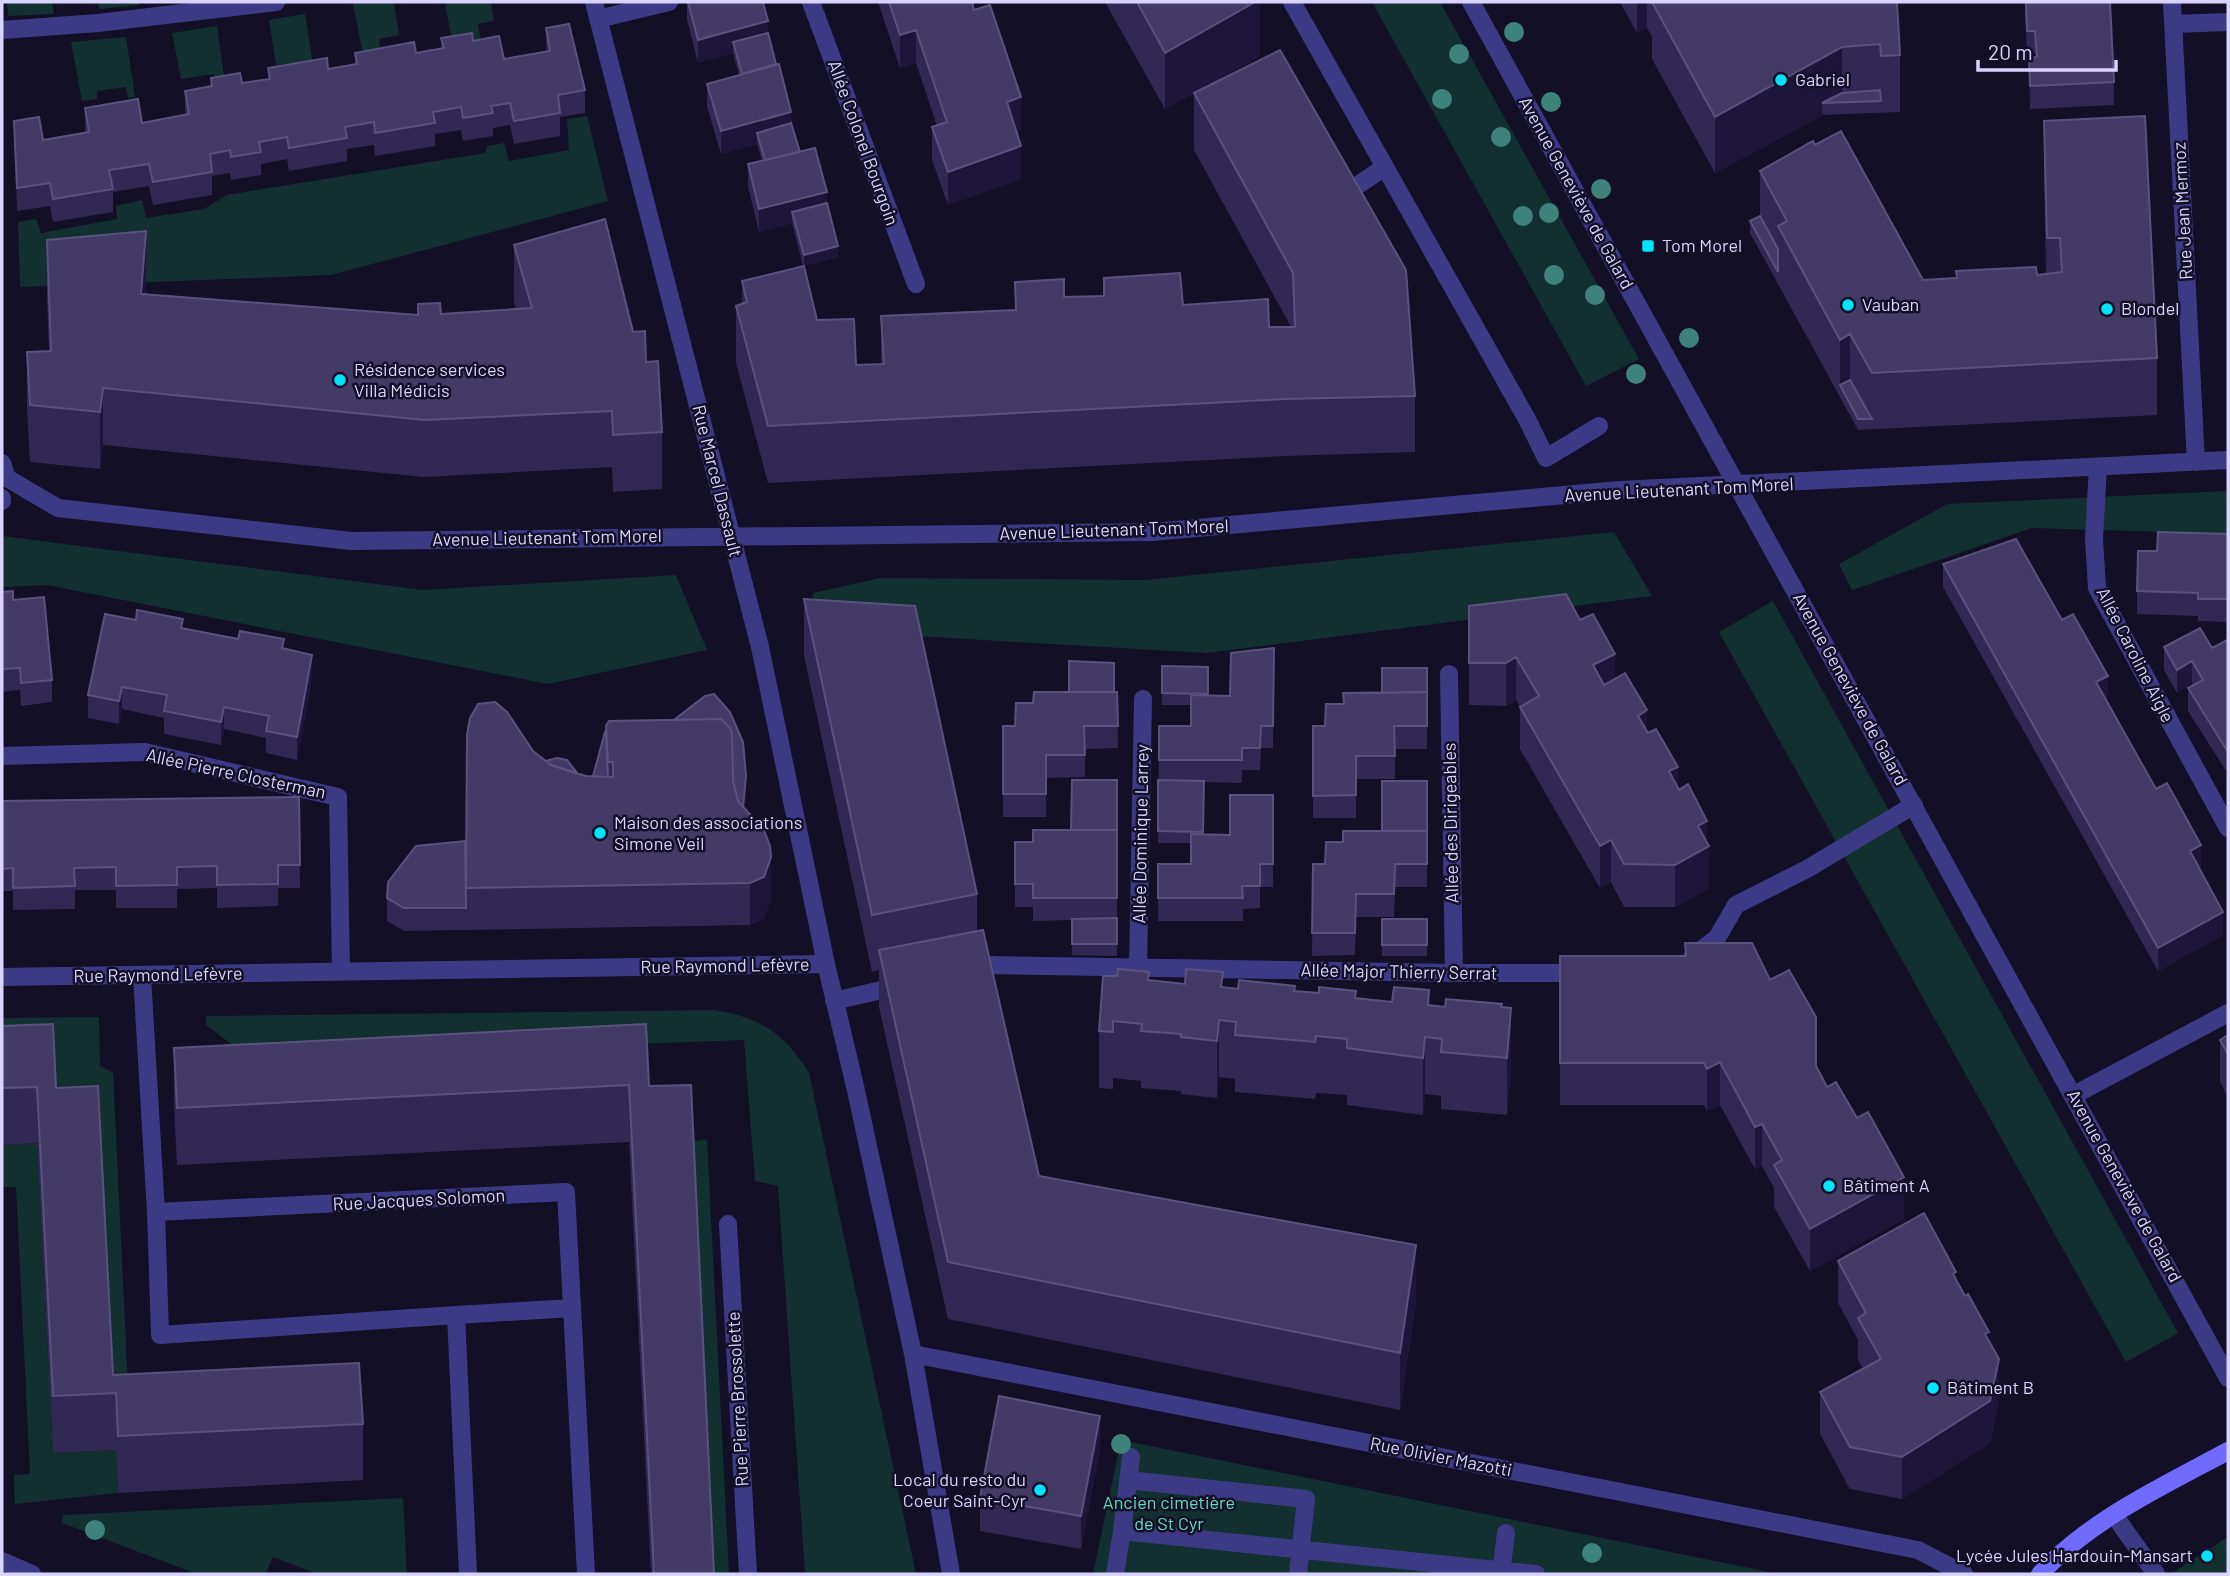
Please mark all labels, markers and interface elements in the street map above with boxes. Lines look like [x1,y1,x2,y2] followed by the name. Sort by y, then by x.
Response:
[1978,28,2116,72] scale bar
[1988,39,2033,64] text: 20 m
[824,57,904,228] street label: Allée Colonel Bourgoin
[1795,68,1850,90] place label: Gabriel
[1773,72,1789,88] marker: Gabriel
[1515,92,1639,293] street label: Avenue Geneviève de Galard
[2167,142,2197,280] street label: Rue Jean Mermoz
[1662,234,1742,256] place label: Tom Morel
[1640,238,1656,254] marker: Tom Morel
[1862,293,1919,315] place label: Vauban
[1840,297,1856,313] marker: Vauban
[2121,297,2179,319] place label: Blondel
[2099,301,2115,317] marker: Blondel
[354,358,505,401] place label: Résidence services Villa Médicis
[332,372,348,388] marker: Résidence services Villa Médicis
[688,402,747,559] street label: Rue Marcel Dassault
[1564,472,1794,506] street label: Avenue Lieutenant Tom Morel
[999,514,1229,544] street label: Avenue Lieutenant Tom Morel
[432,524,662,550] street label: Avenue Lieutenant Tom Morel
[2092,583,2179,726] street label: Allée Caroline Aigle
[1789,588,1913,789] street label: Avenue Geneviève de Galard
[1438,742,1462,904] street label: Allée des Dirigeables
[145,743,328,803] street label: Allée Pierre Closterman
[1127,744,1153,924] street label: Allée Dominique Larrey
[614,811,802,854] place label: Maison des associations Simone Veil
[592,825,608,841] marker: Maison des associations Simone Veil
[640,953,810,977] street label: Rue Raymond Lefèvre
[1300,958,1498,984] street label: Allée Major Thierry Serrat
[73,962,243,986] street label: Rue Raymond Lefèvre
[2063,1085,2187,1286] street label: Avenue Geneviève de Galard
[1843,1174,1930,1196] place label: Bâtiment A
[1821,1178,1837,1194] marker: Bâtiment A
[332,1183,506,1215] street label: Rue Jacques Solomon
[721,1311,753,1487] street label: Rue Pierre Brossolette
[1947,1376,2034,1398] place label: Bâtiment B
[1925,1380,1941,1396] marker: Bâtiment B
[1368,1431,1514,1481] street label: Rue Olivier Mazotti
[893,1468,1026,1511] place label: Local du resto du Coeur Saint-Cyr
[1032,1482,1048,1498] marker: Local du resto du Coeur Saint-Cyr
[1103,1491,1235,1534] park label: Ancien cimetière de St Cyr
[1956,1544,2193,1566] place label: Lycée Jules Hardouin-Mansart
[2199,1548,2215,1564] marker: Lycée Jules Hardouin-Mansart

